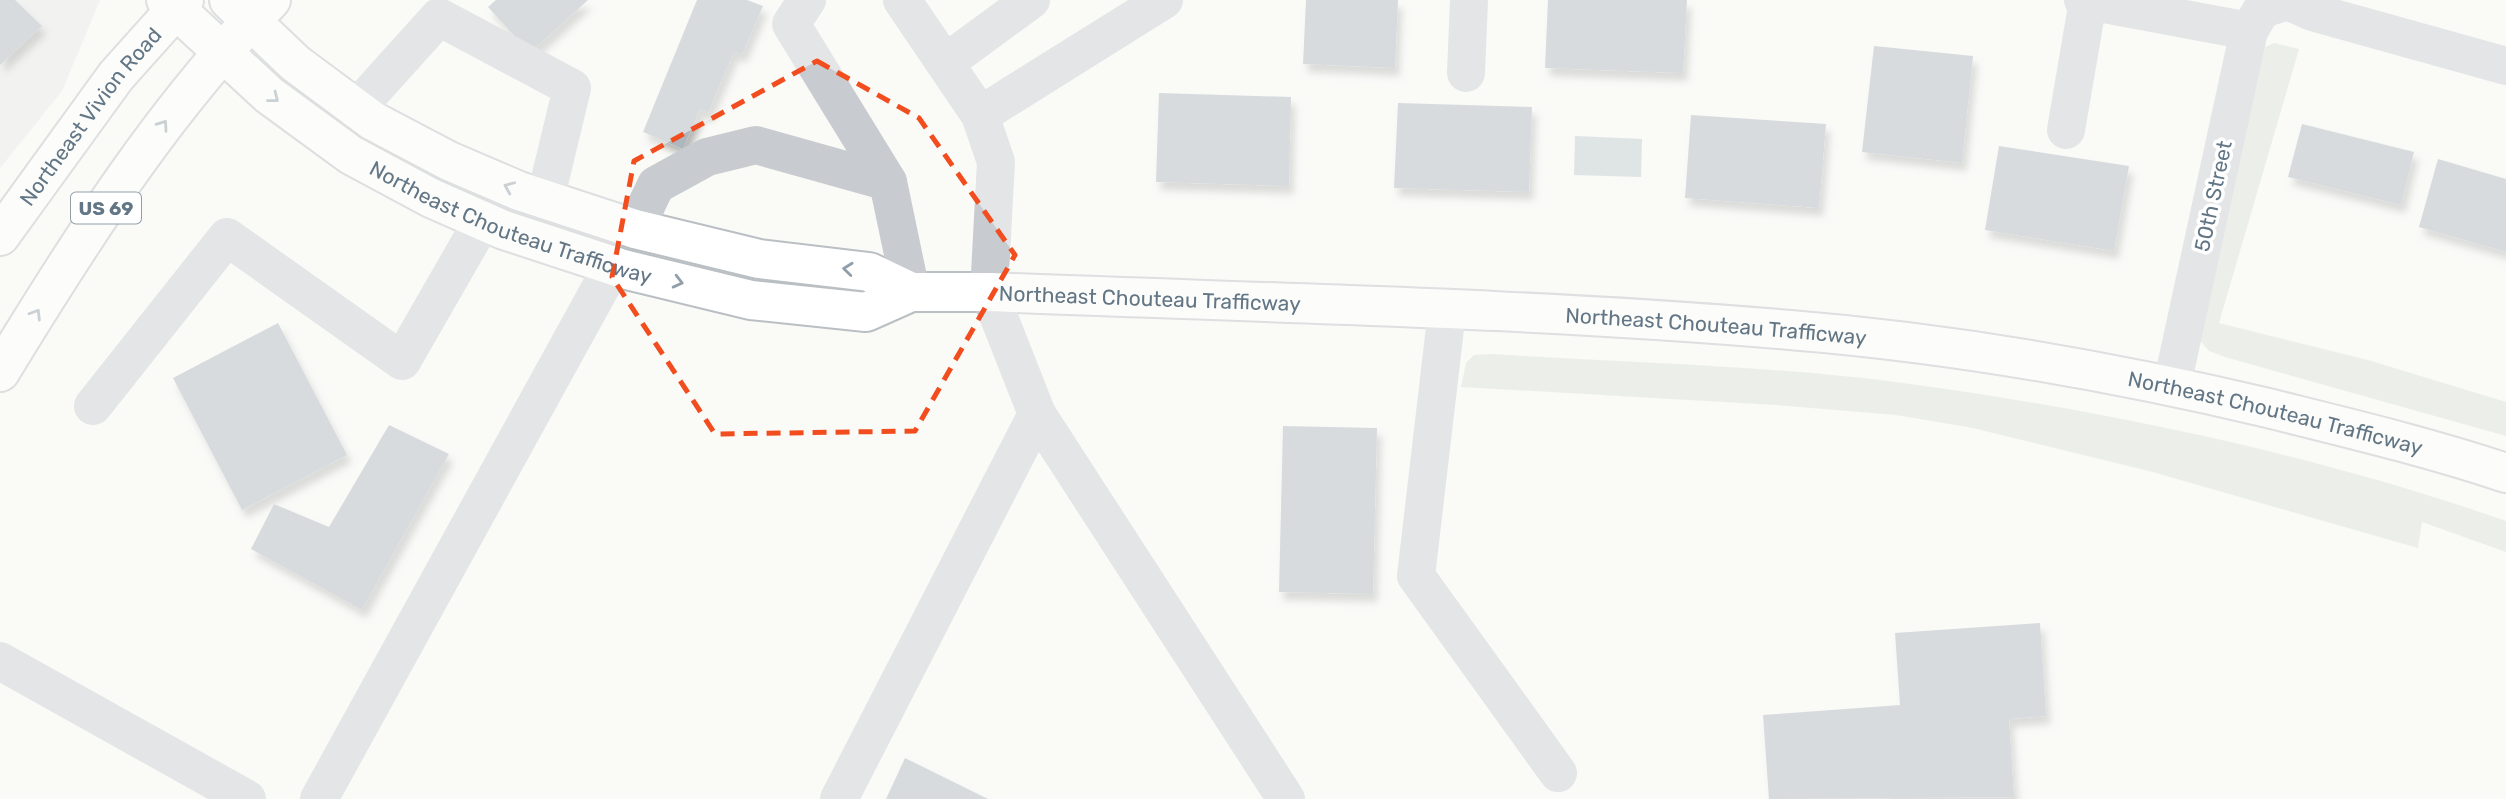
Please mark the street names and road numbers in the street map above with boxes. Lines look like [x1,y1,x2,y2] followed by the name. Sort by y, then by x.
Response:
[14,22,166,210] street label: Northeast Vivion Road
[2189,138,2237,254] street label: 50th Street
[366,155,655,288] street label: Northeast Chouteau Trafficway
[71,192,141,224] road number: US 69
[998,280,1302,316] street label: Northeast Chouteau Trafficway
[1565,302,1868,350] street label: Northeast Chouteau Trafficway
[2126,366,2426,460] street label: Northeast Chouteau Trafficway

